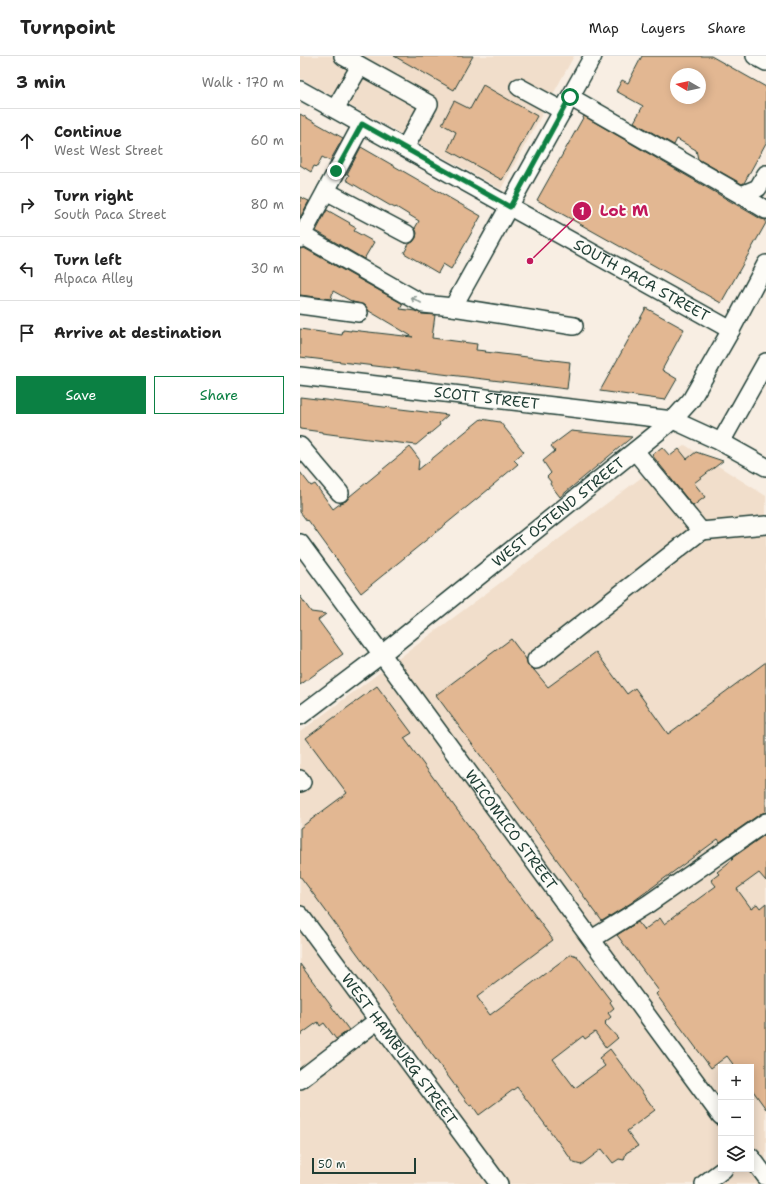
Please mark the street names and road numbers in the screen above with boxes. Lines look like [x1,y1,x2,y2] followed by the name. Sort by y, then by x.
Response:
[570,234,713,326] street label: SOUTH PACA STREET
[433,382,540,414] street label: SCOTT STREET
[488,453,629,572] street label: WEST OSTEND STREET
[460,766,561,894] street label: WICOMICO STREET
[337,970,462,1129] street label: WEST HAMBURG STREET

